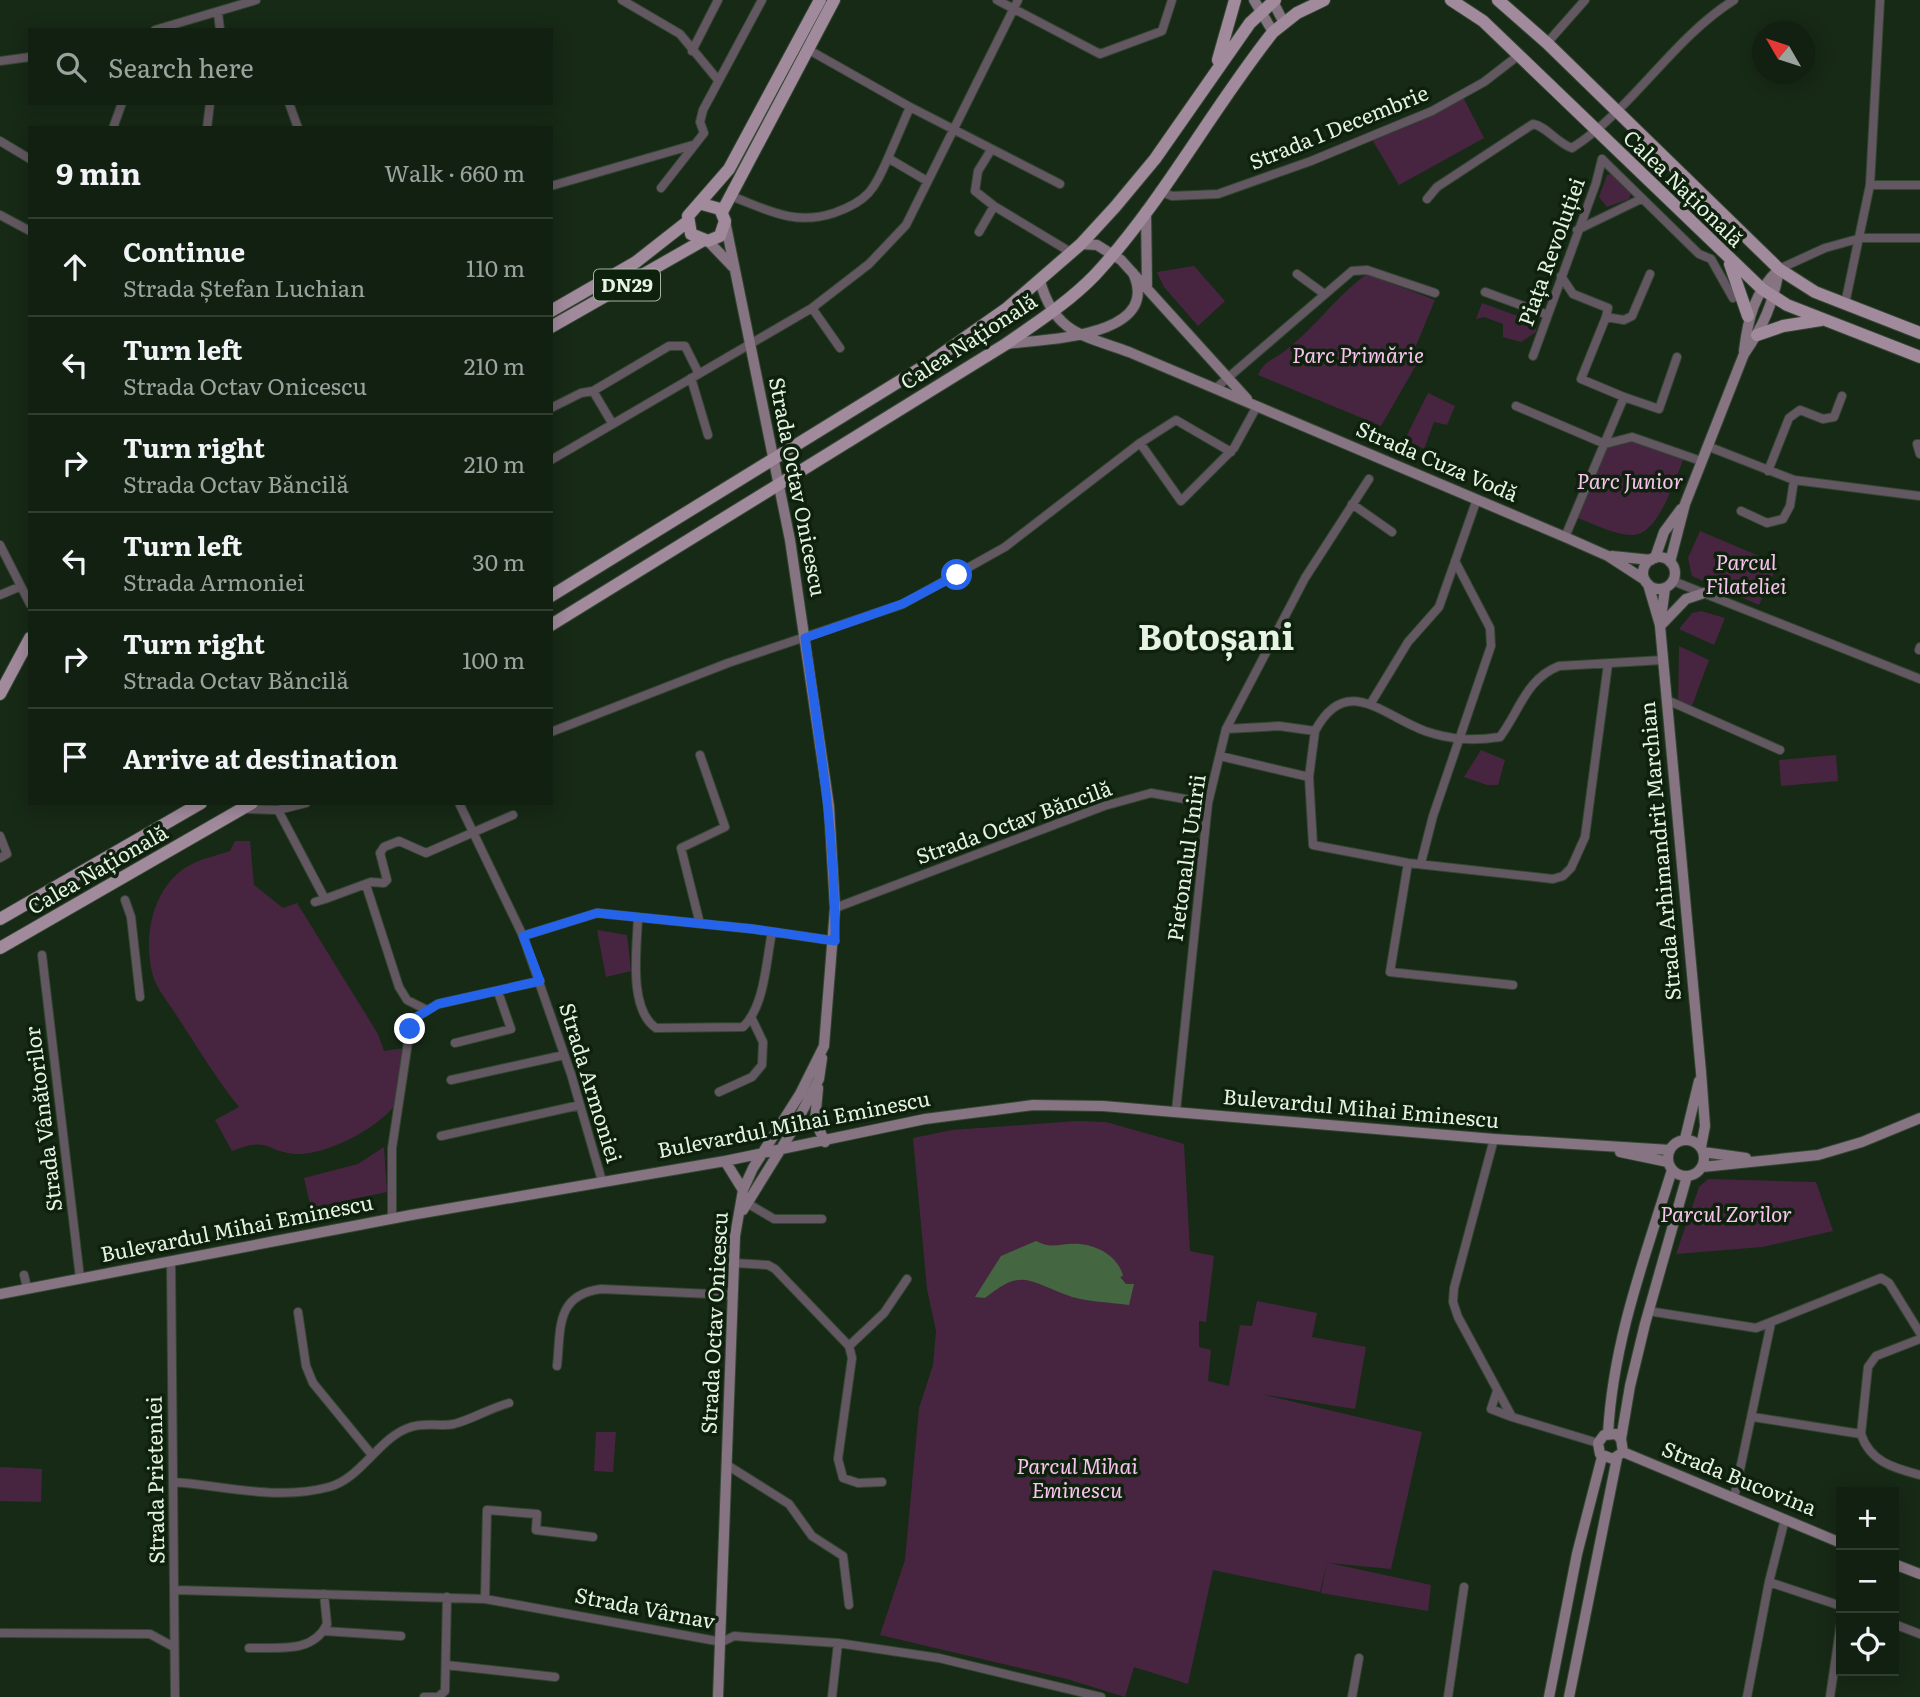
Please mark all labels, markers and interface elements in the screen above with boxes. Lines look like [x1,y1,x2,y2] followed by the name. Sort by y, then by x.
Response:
[1752,21,1815,84] north arrow
[28,28,553,105] search box
[108,47,254,86] text: Search here
[52,48,90,86] icon: search
[1244,76,1432,176] street label: Strada 1 Decembrie
[1617,121,1753,253] street label: Calea Națională
[56,150,141,194] text: 9 min
[384,155,525,189] text: Walk · 660 m
[1508,173,1591,330] street label: Piața Revoluției
[123,231,245,270] text: Continue
[56,248,94,286] icon: ahead
[466,250,525,284] text: 110 m
[123,270,365,304] text: Strada Ștefan Luchian
[594,270,660,300] road number: DN29
[893,284,1043,396] street label: Calea Națională
[123,329,242,368] text: Turn left
[1292,338,1424,369] park label: Parc Primărie
[56,346,94,384] icon: left
[464,348,525,382] text: 210 m
[123,368,367,402] text: Strada Octav Onicescu
[763,374,836,599] street label: Strada Octav Onicescu
[1352,412,1524,508] street label: Strada Cuza Vodă
[123,427,265,466] text: Turn right
[56,444,94,482] icon: right
[464,446,525,480] text: 210 m
[1577,464,1684,495] park label: Parc Junior
[123,466,349,500] text: Strada Octav Băncilă
[123,525,242,564] text: Turn left
[56,542,94,580] icon: left
[472,544,525,578] text: 30 m
[1705,545,1787,600] park label: Parcul Filateliei
[941,559,972,590] route start
[123,564,305,598] text: Strada Armoniei
[1138,609,1294,662] district label: Botoșani
[123,623,265,662] text: Turn right
[56,640,94,678] icon: right
[462,642,525,676] text: 100 m
[123,662,349,696] text: Strada Octav Băncilă
[1630,700,1687,1002] street label: Strada Arhimandrit Marchian
[56,738,94,776] icon: arrive
[123,738,398,777] text: Arrive at destination
[911,771,1116,870] street label: Strada Octav Băncilă
[1157,772,1212,943] street label: Pietonalul Unirii
[21,815,173,921] street label: Calea Națională
[553,998,631,1166] street label: Strada Armoniei
[394,1013,425,1044] route end
[15,1025,68,1214] street label: Strada Vânătorilor
[1222,1079,1501,1134] street label: Bulevardul Mihai Eminescu
[654,1081,933,1164] street label: Bulevardul Mihai Eminescu
[97,1185,376,1268] street label: Bulevardul Mihai Eminescu
[1660,1197,1792,1228] park label: Parcul Zorilor
[691,1211,734,1435] street label: Strada Octav Onicescu
[137,1396,170,1564] street label: Strada Prieteniei
[1658,1432,1822,1522] street label: Strada Bucovina
[1016,1449,1139,1504] park label: Parcul Mihai Eminescu
[1836,1487,1899,1676] map controls
[1836,1487,1899,1550] button: +
[1836,1550,1899,1613] button: −
[573,1578,719,1635] street label: Strada Vârnav
[1836,1613,1899,1676] button: locate

